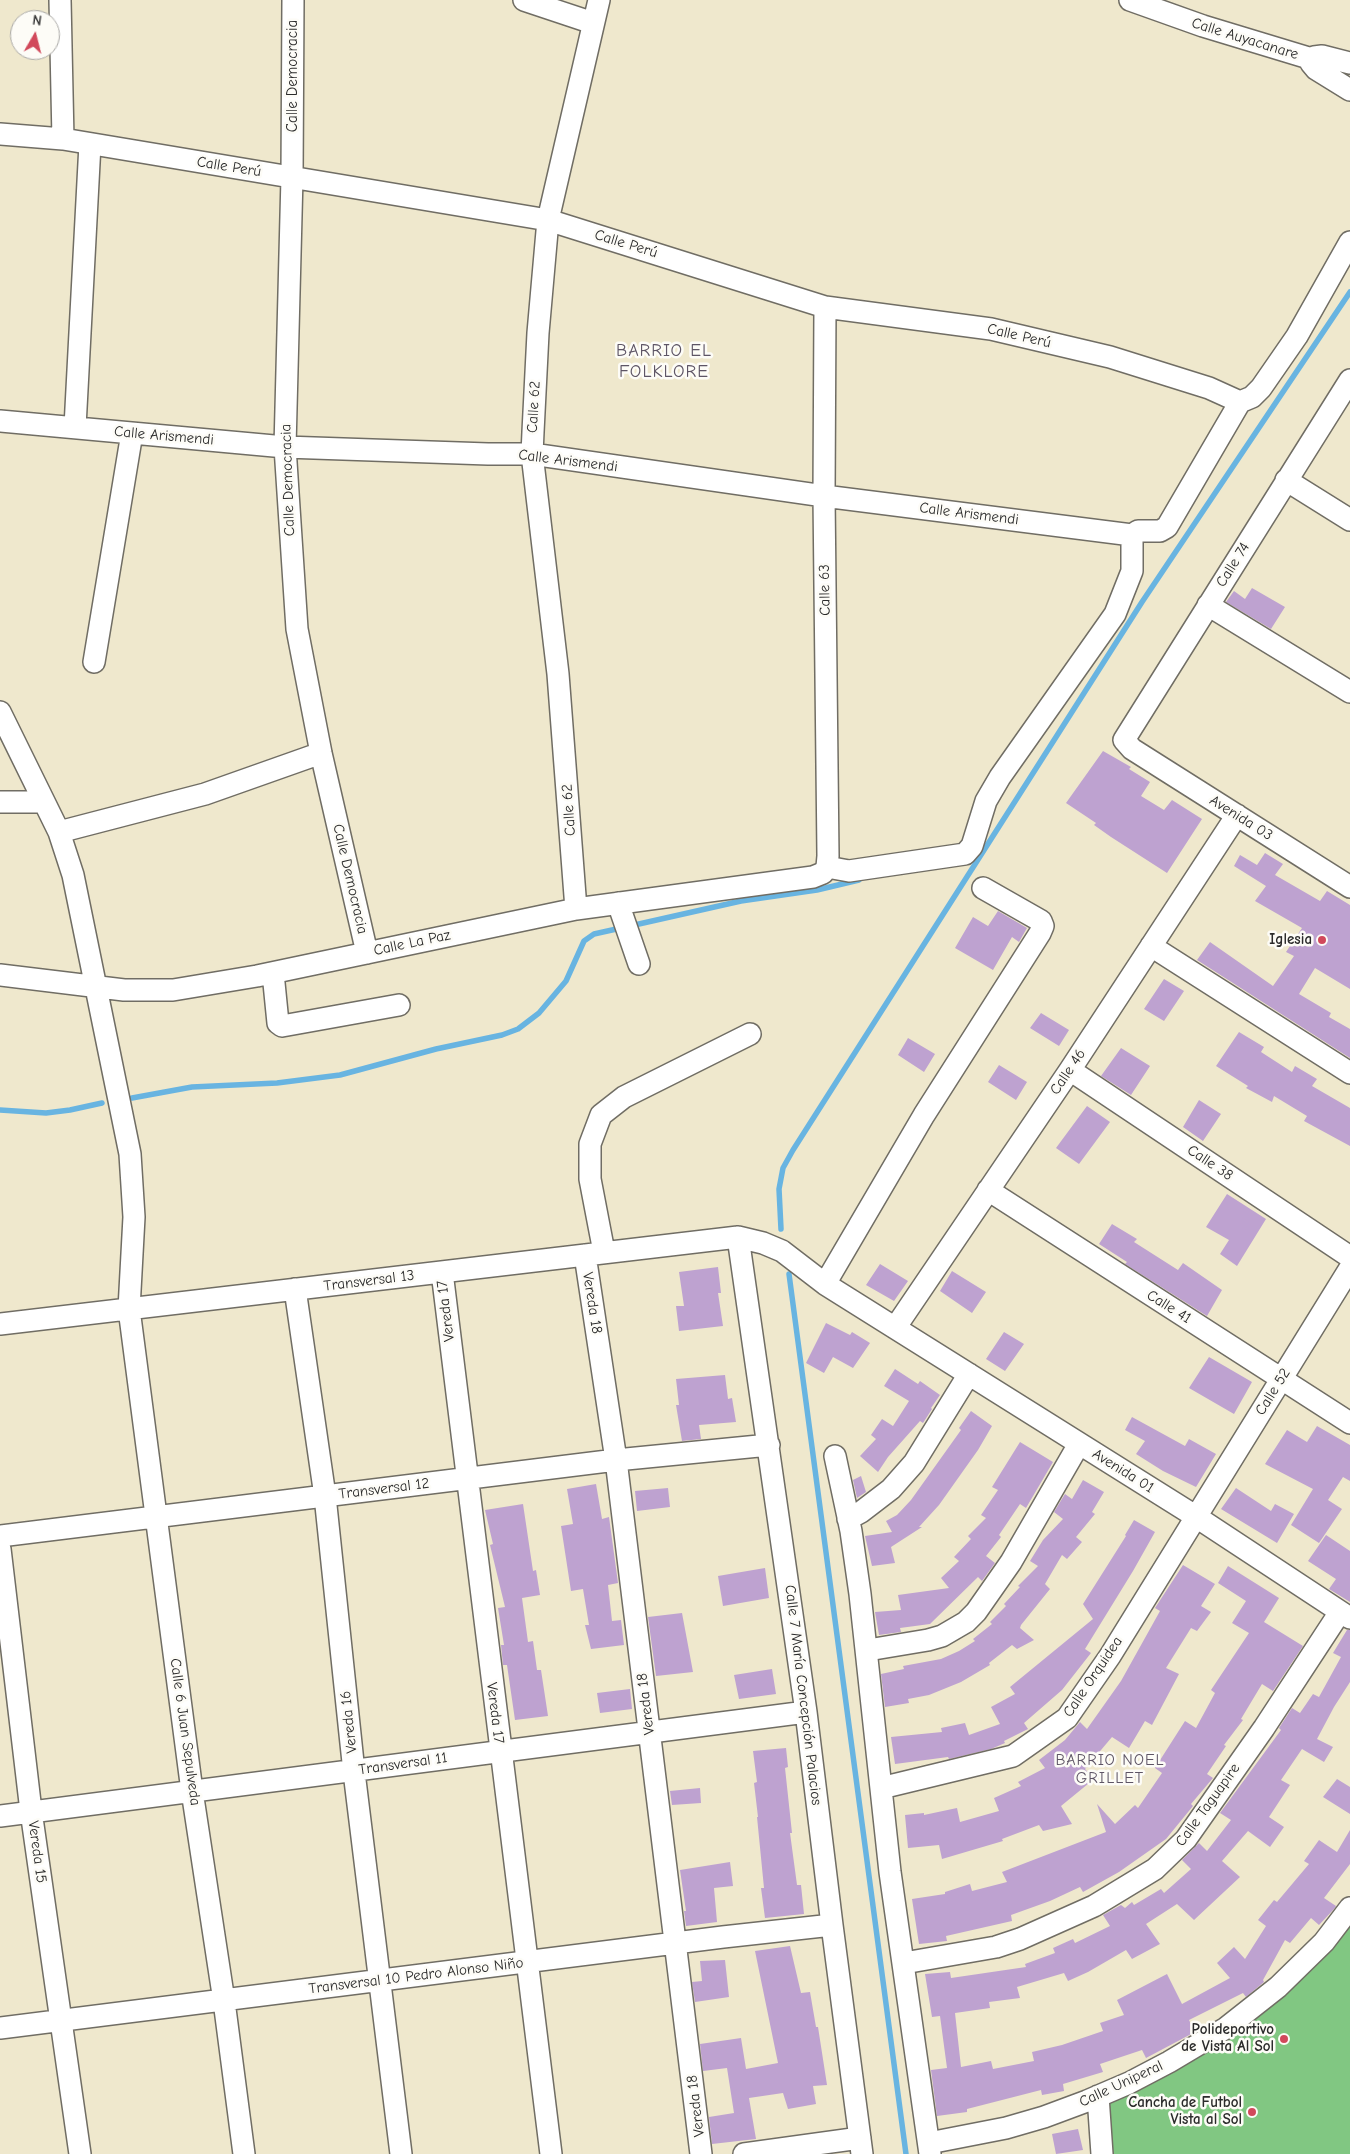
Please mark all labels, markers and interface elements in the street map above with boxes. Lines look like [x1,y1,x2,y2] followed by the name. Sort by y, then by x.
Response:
[10,10,60,60] north arrow
[31,12,43,30] text: N
[1189,14,1301,64] street label: Calle Auyacanare
[284,20,302,132] street label: Calle Democracia
[196,153,262,181] street label: Calle Perú
[592,226,660,262] street label: Calle Perú
[985,320,1053,352] street label: Calle Perú
[615,340,713,382] district label: BARRIO EL FOLKLORE
[524,381,544,433] street label: Calle 62
[113,423,215,449] street label: Calle Arismendi
[277,424,299,536] street label: Calle Democracia
[517,446,619,476] street label: Calle Arismendi
[918,499,1020,529] street label: Calle Arismendi
[1212,539,1254,591] street label: Calle 74
[816,564,834,616] street label: Calle 63
[558,783,580,837] street label: Calle 62
[1206,791,1276,845] street label: Avenida 03
[329,822,371,936] street label: Calle Democracia
[372,926,452,960] street label: Calle La Paz
[1269,931,1312,949] place label: Iglesia
[1316,934,1328,946] marker: Iglesia
[1046,1046,1090,1098] street label: Calle 46
[1184,1141,1236,1185] street label: Calle 38
[323,1267,415,1295] street label: Transversal 13
[578,1271,606,1335] street label: Vereda 18
[433,1279,459,1343] street label: Vereda 17
[1143,1286,1195,1328] street label: Calle 41
[1252,1365,1294,1419] street label: Calle 52
[1089,1445,1157,1497] street label: Avenida 01
[338,1475,430,1503] street label: Transversal 12
[781,1584,825,1806] street label: Calle 7 María Concepción Palacios
[1059,1633,1127,1721] street label: Calle Orquidea
[166,1657,204,1807] street label: Calle 6 Juan Sepulveda
[633,1672,659,1736] street label: Vereda 18
[482,1681,508,1745] street label: Vereda 17
[337,1690,361,1754] street label: Vereda 16
[358,1749,448,1779] street label: Transversal 11
[1054,1750,1166,1788] district label: BARRIO NOEL GRILLET
[1172,1760,1244,1850] street label: Calle Taguapire
[24,1820,50,1884] street label: Vereda 15
[308,1954,524,1998] street label: Transversal 10 Pedro Alonso Niño
[1181,2021,1274,2056] place label: Polideportivo de Vista Al Sol
[1278,2033,1290,2045] marker: Polideportivo de Vista Al Sol
[1076,2057,1166,2111] street label: Calle Uniperal
[683,2074,709,2138] street label: Vereda 18
[1128,2094,1242,2129] place label: Cancha de Futbol Vista al Sol
[1246,2106,1258,2118] marker: Cancha de Futbol Vista al Sol

